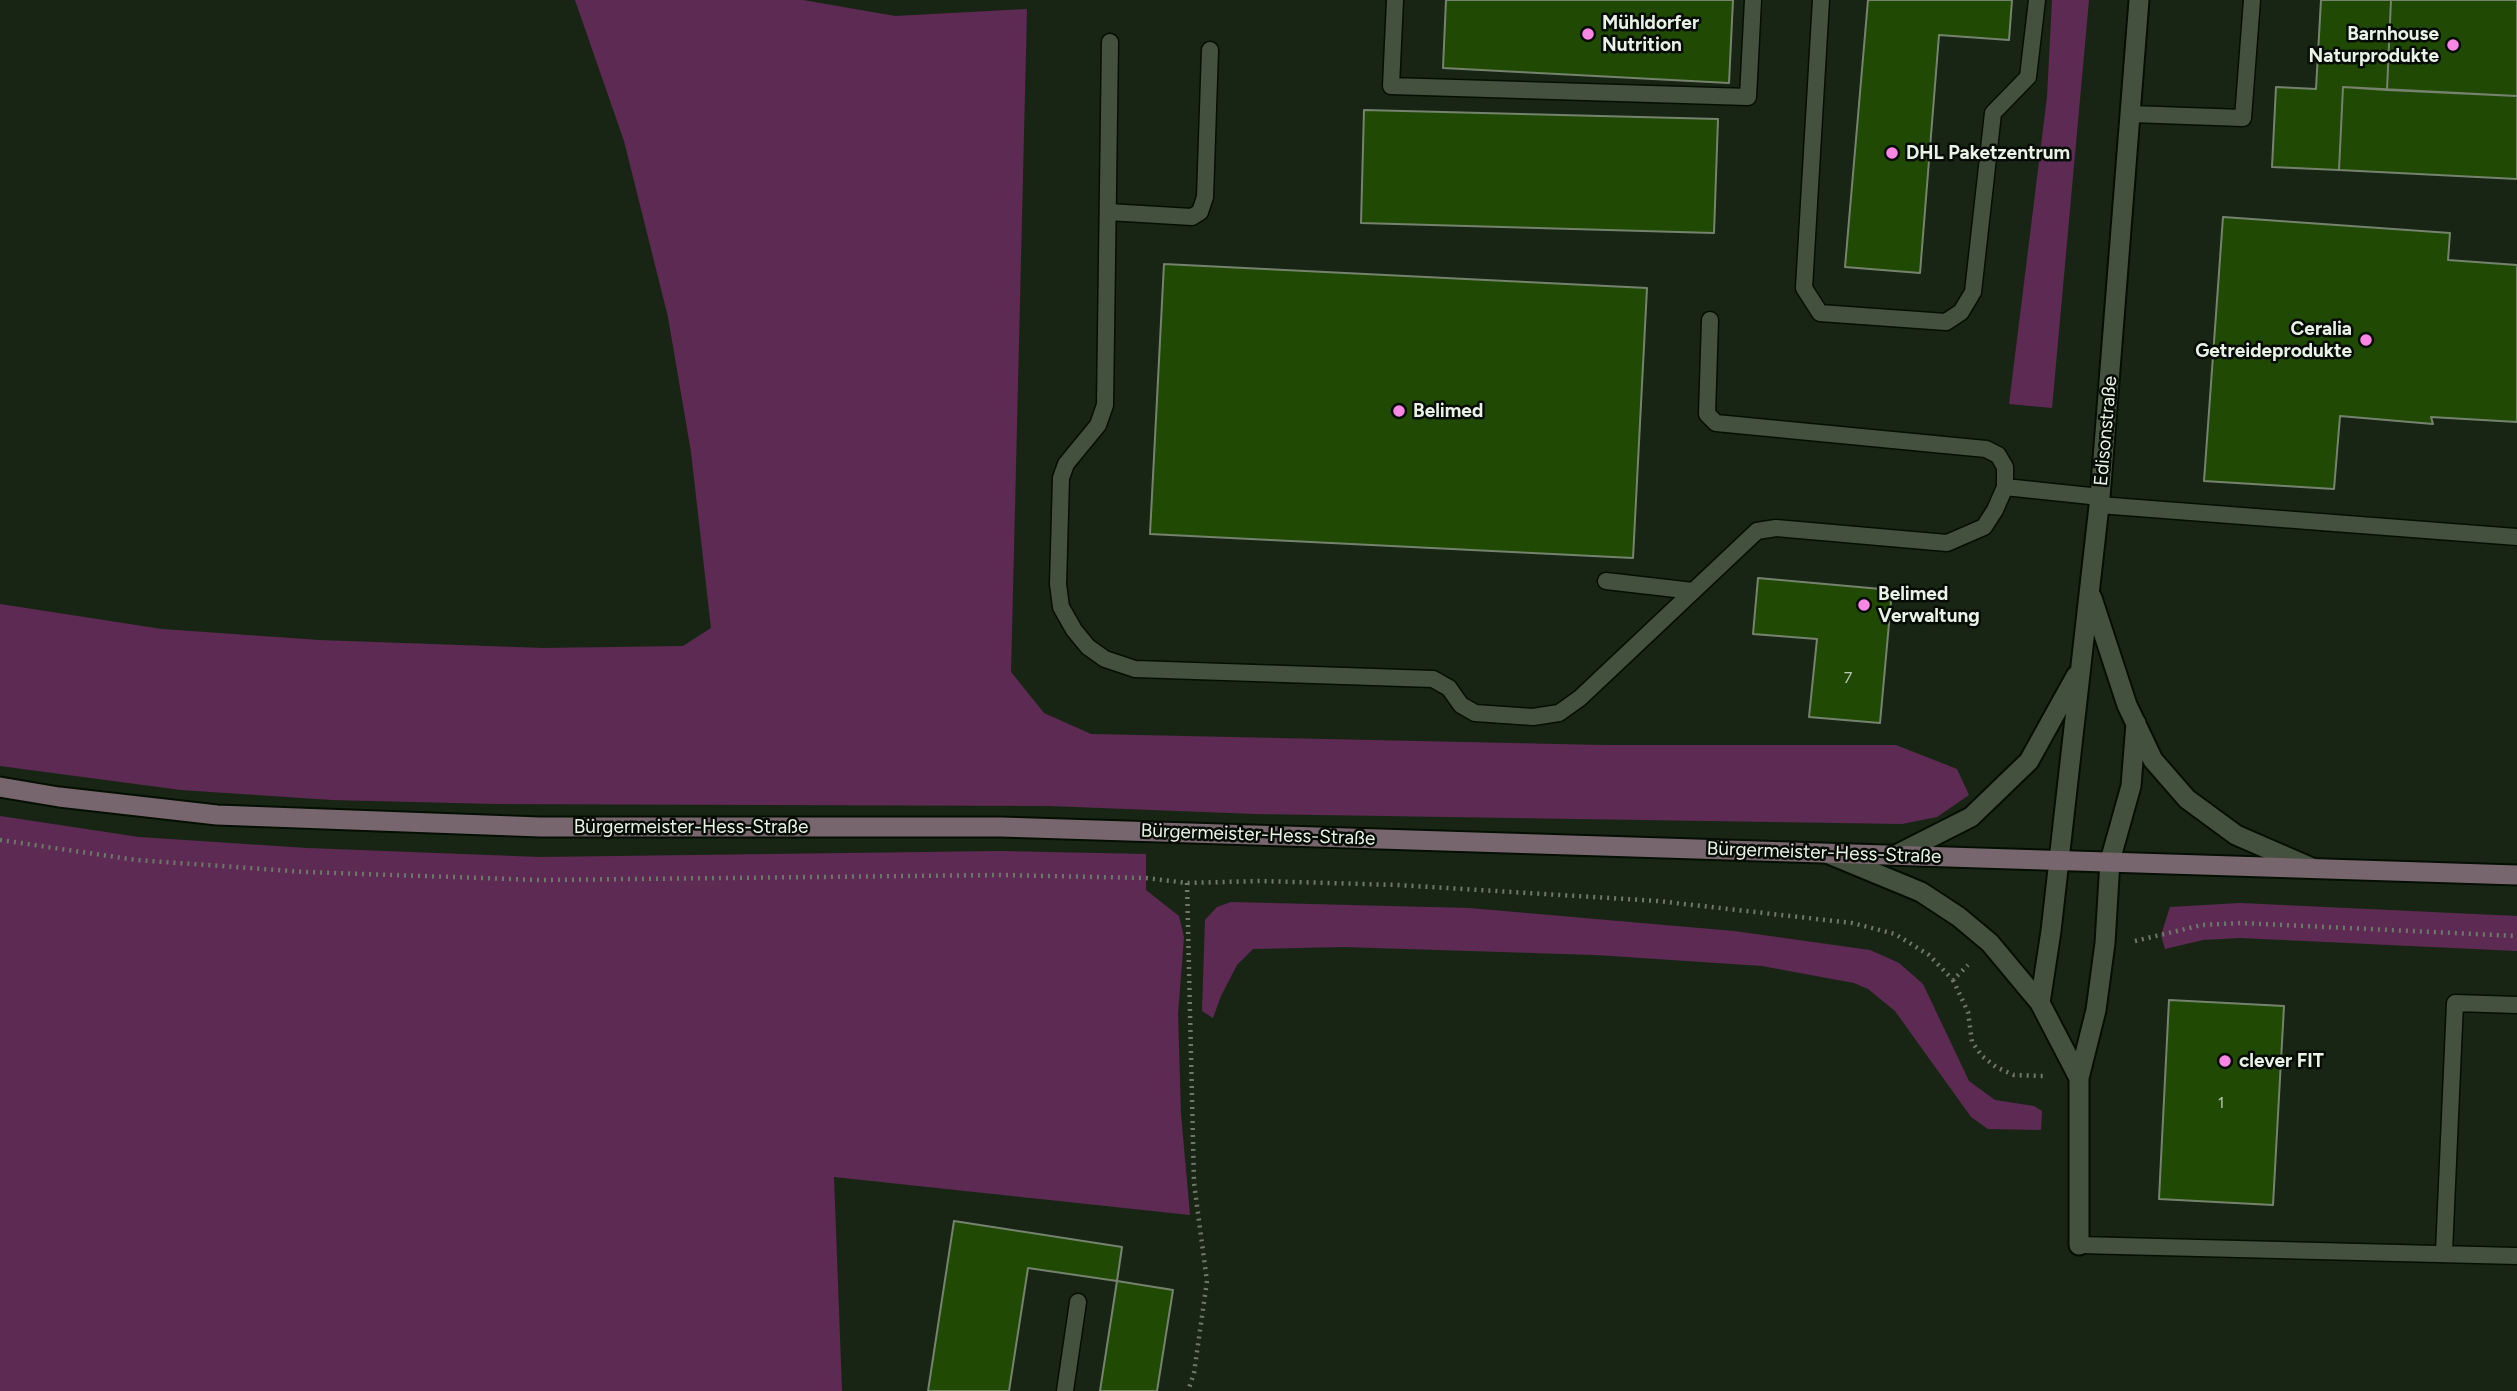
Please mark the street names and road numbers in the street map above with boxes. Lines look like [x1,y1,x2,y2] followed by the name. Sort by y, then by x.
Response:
[2090,375,2122,487] street label: Edisonstraße
[574,816,808,838] street label: Bürgermeister-Hess-Straße
[1140,820,1376,850] street label: Bürgermeister-Hess-Straße
[1706,838,1942,868] street label: Bürgermeister-Hess-Straße

